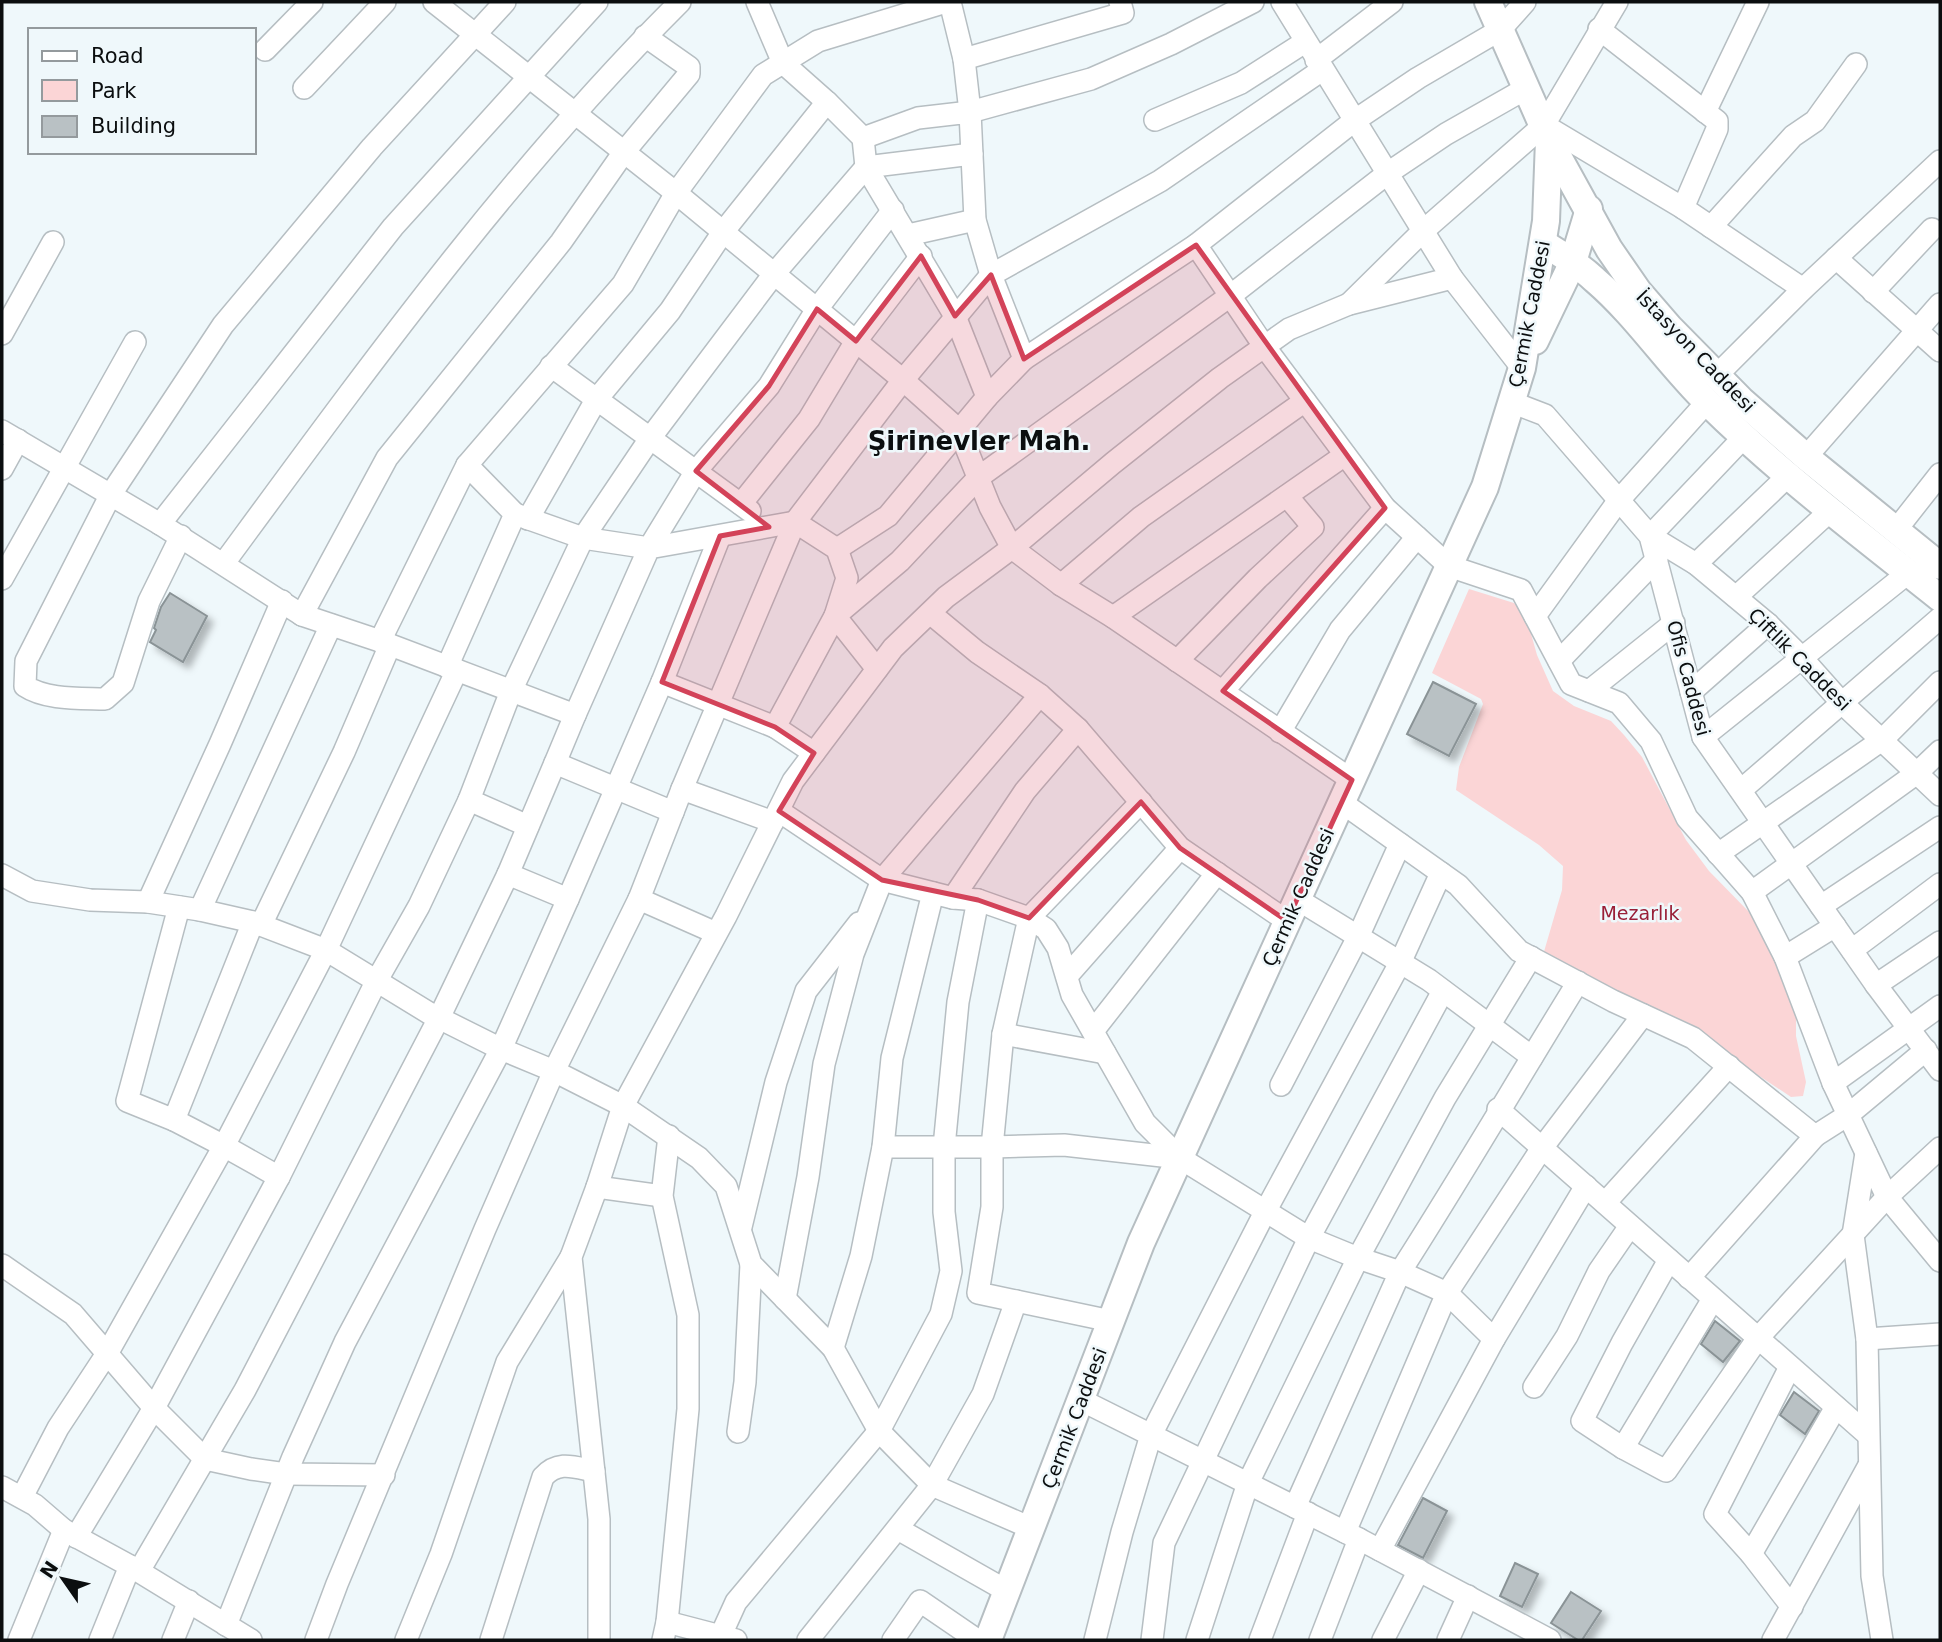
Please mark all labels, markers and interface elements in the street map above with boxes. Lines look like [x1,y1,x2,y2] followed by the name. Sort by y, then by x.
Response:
[28,28,256,154] legend
[91,44,144,68] text: Road
[91,79,137,103] text: Park
[91,114,176,138] text: Building
[1504,239,1554,389] street label: Çermik Caddesi
[1632,285,1760,417] street label: İstasyon Caddesi
[868,426,1090,456] district label: Şirinevler Mah.
[1744,603,1856,715] street label: Çiftlik Caddesi
[1663,618,1715,738] street label: Ofis Caddesi
[1258,824,1338,970] street label: Çermik Caddesi
[1600,902,1680,924] park label: Mezarlık
[1037,1344,1111,1492] street label: Çermik Caddesi
[28,1544,98,1614] north arrow
[35,1557,62,1582] text: N

